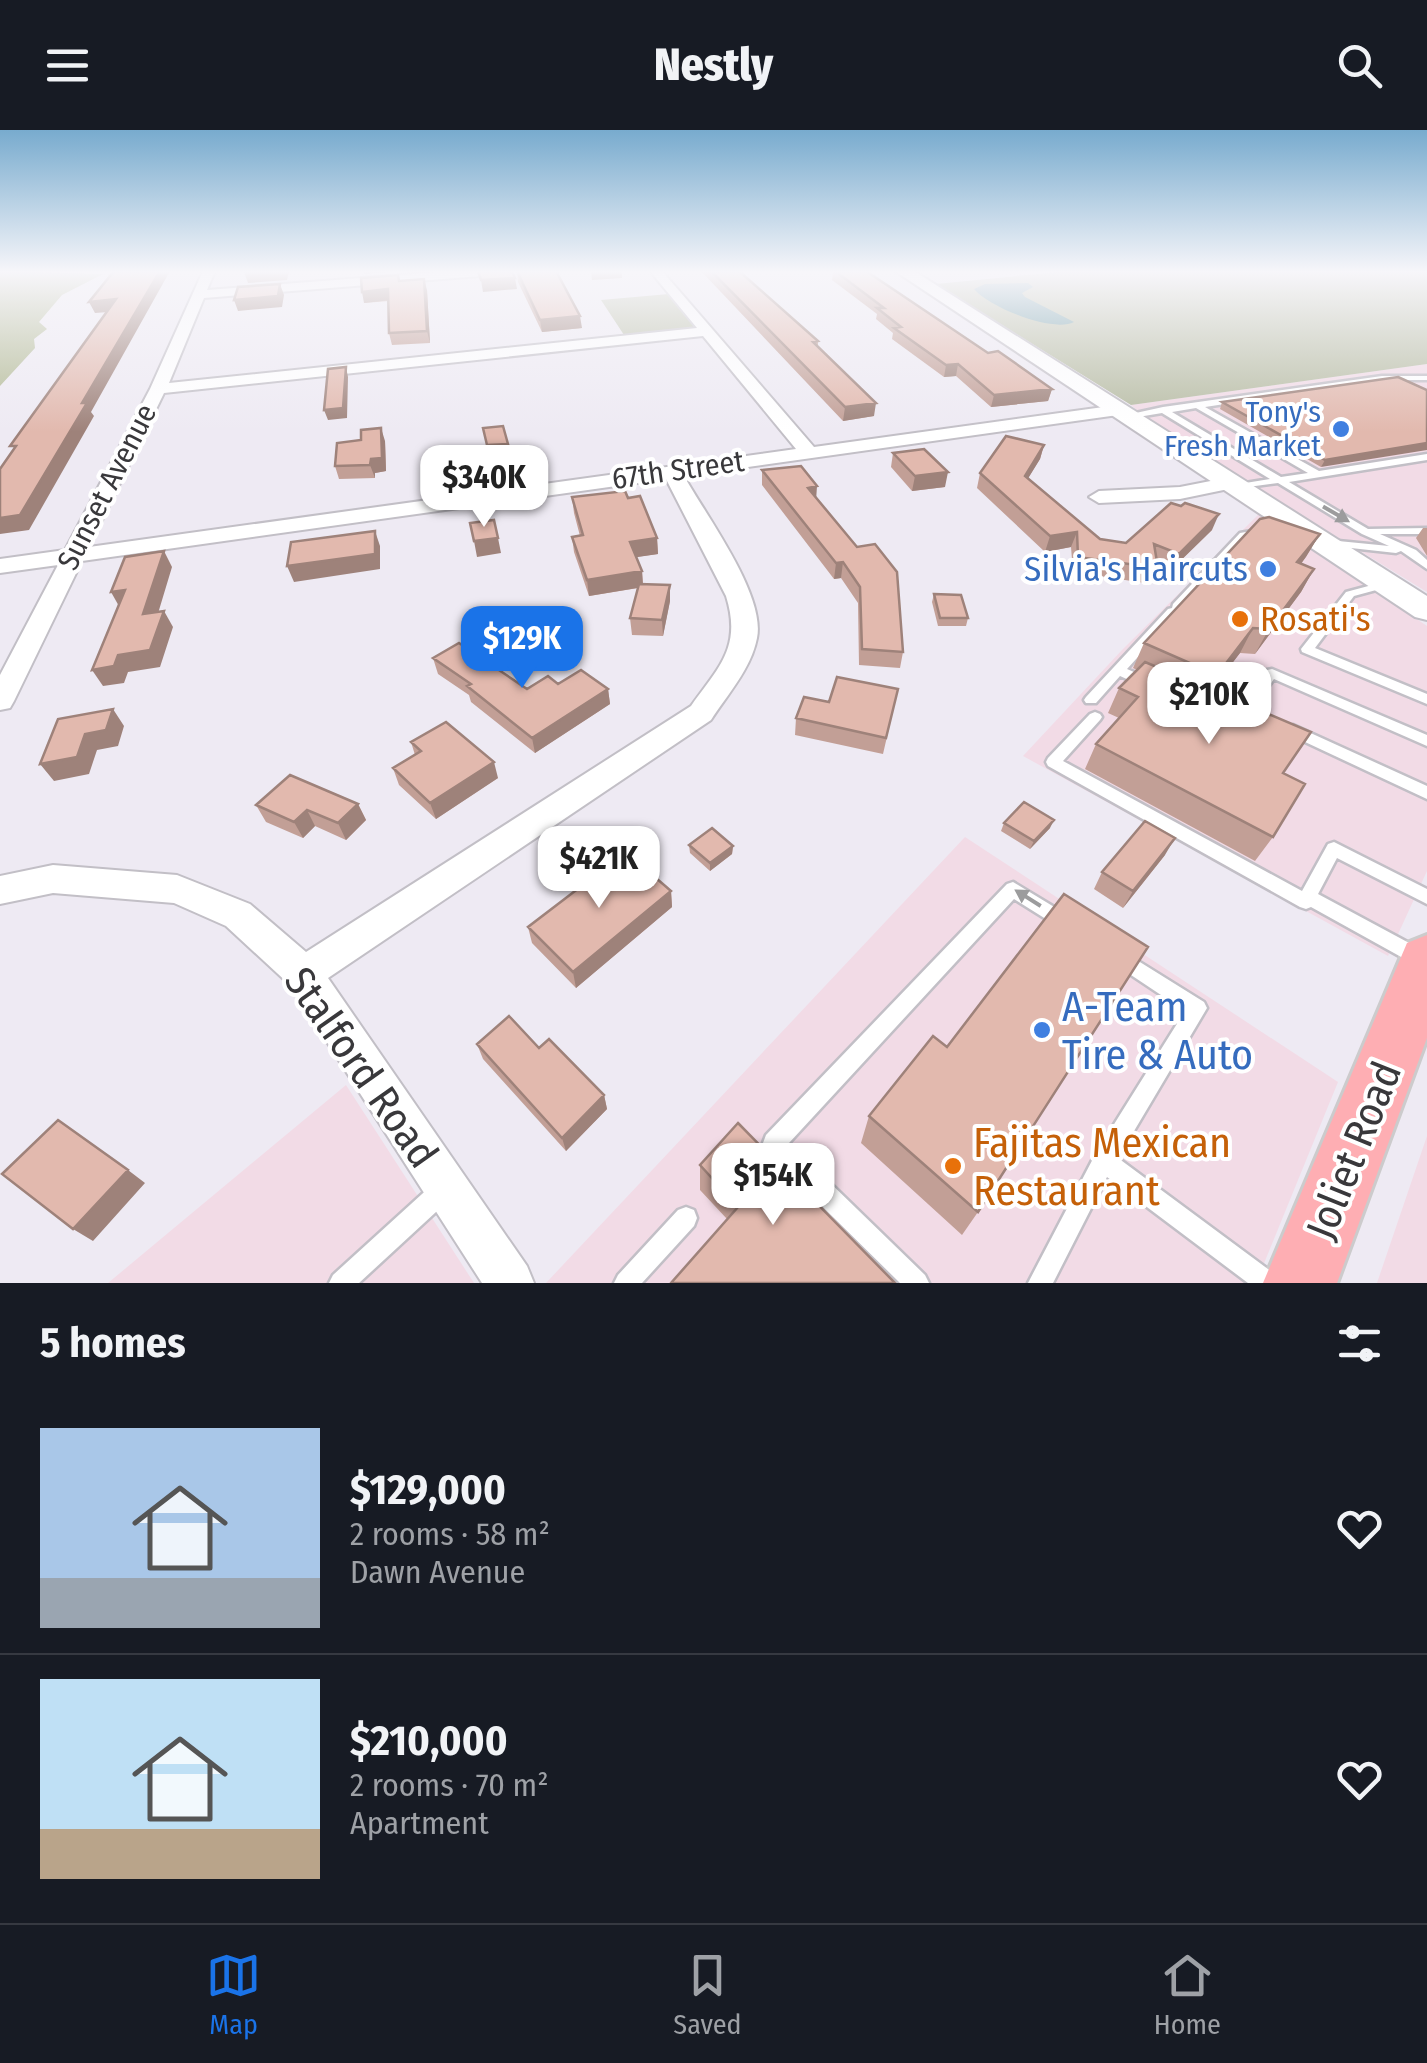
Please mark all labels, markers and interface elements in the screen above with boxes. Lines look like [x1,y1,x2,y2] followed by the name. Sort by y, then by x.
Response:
[40,38,95,93] icon: menu
[654,38,773,92] text: Nestly
[1332,38,1387,93] icon: search
[1164,394,1321,464] place label: Tony's Fresh Market
[50,398,164,576] street label: Sunset Avenue
[1330,418,1352,440] marker: Tony's Fresh Market
[610,443,746,497] street label: 67th Street
[414,445,554,530] pin: $340K
[442,458,526,496] text: $340K
[1322,505,1351,522] one-way arrow
[1024,548,1248,590] place label: Silvia's Haircuts
[1257,558,1279,580] marker: Silvia's Haircuts
[1260,598,1371,640] place label: Rosati's
[452,606,592,691] pin: $129K
[1229,608,1251,630] marker: Rosati's
[483,619,561,657] text: $129K
[1139,662,1279,747] pin: $210K
[1169,675,1249,713] text: $210K
[529,826,669,911] pin: $421K
[560,839,638,877] text: $421K
[1014,889,1041,908] one-way arrow
[274,958,448,1177] street label: Stalford Road
[1062,982,1253,1080] place label: A-Team Tire & Auto
[1031,1019,1053,1041] marker: A-Team Tire & Auto
[1296,1054,1412,1246] street label: Joliet Road
[973,1118,1231,1216] place label: Fajitas Mexican Restaurant
[703,1143,843,1228] pin: $154K
[942,1155,964,1177] marker: Fajitas Mexican Restaurant
[733,1156,813,1194] text: $154K
[1332,1316,1387,1371] icon: filters
[40,1318,186,1368] text: 5 homes
[350,1465,506,1515] text: $129,000
[120,1468,240,1588] icon: home
[1332,1501,1387,1556] icon: heart
[350,1515,550,1553] text: 2 rooms · 58 m²
[350,1553,525,1591] text: Dawn Avenue
[350,1716,508,1766] text: $210,000
[120,1719,240,1839] icon: home
[1332,1752,1387,1807] icon: heart
[350,1766,549,1804] text: 2 rooms · 70 m²
[350,1804,489,1842] text: Apartment
[206,1948,261,2041] tab: Map
[673,1948,742,2041] tab: Saved
[1154,1948,1221,2041] tab: Home

